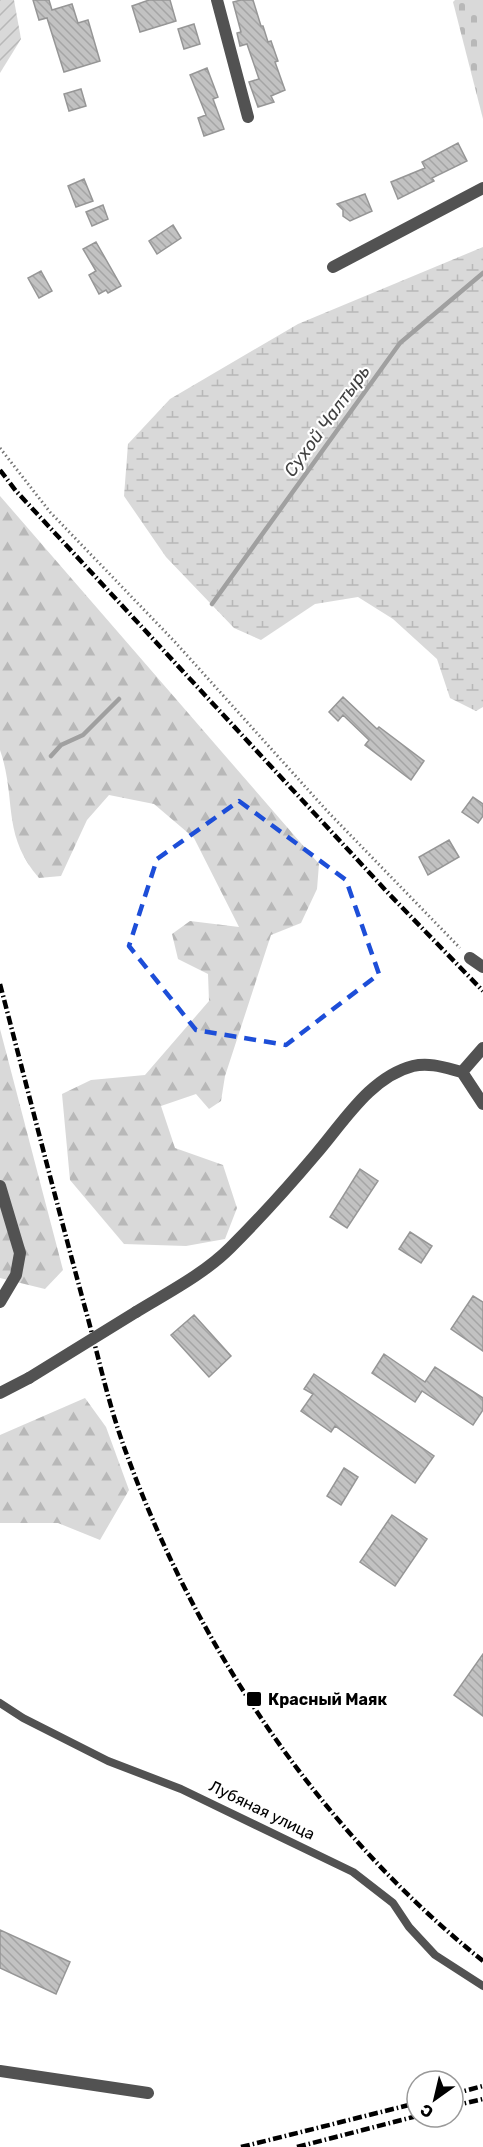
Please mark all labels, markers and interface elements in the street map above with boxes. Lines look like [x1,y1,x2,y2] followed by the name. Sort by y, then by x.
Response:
[279,361,375,481] water label: Сухой Чалтырь
[245,1690,263,1708] marker: Красный Маяк
[268,1690,388,1709] place label: Красный Маяк
[206,1776,318,1844] street label: Лубяная улица
[405,2069,465,2129] north arrow
[417,2100,437,2122] text: С

